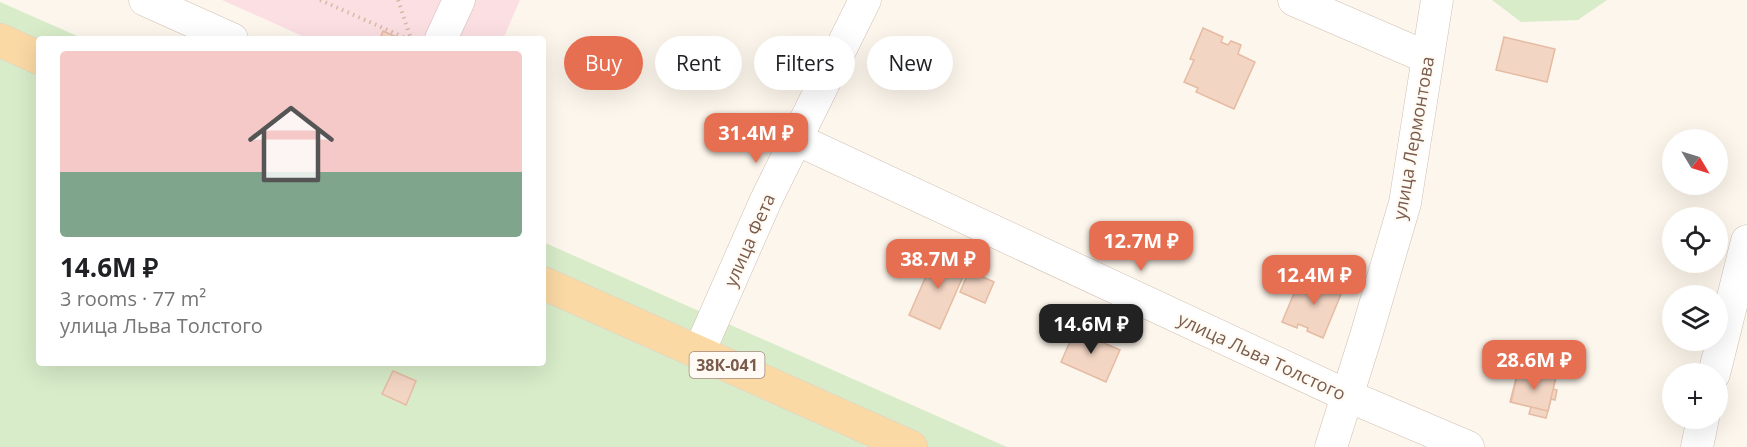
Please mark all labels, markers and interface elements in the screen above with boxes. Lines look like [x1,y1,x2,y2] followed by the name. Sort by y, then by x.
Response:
[564,36,643,90] chip: Buy
[655,36,742,90] chip: Rent
[754,36,855,90] chip: Filters
[867,36,953,90] chip: New
[1387,54,1439,222] street label: улица Лермонтова
[237,90,345,198] icon: home
[701,113,811,164] pin: 31.4M ₽
[718,119,794,146] text: 31.4M ₽
[1662,129,1728,195] north arrow
[1662,129,1728,429] map controls
[718,190,780,290] street label: улица Фета
[1662,207,1728,273] button: locate
[1086,221,1196,272] pin: 12.7M ₽
[1103,227,1179,254] text: 12.7M ₽
[883,239,993,290] pin: 38.7M ₽
[900,245,976,272] text: 38.7M ₽
[60,249,158,285] text: 14.6M ₽
[1259,255,1369,306] pin: 12.4M ₽
[1276,261,1352,288] text: 12.4M ₽
[60,285,206,312] text: 3 rooms · 77 m²
[1662,285,1728,351] button: layers
[1036,304,1146,355] pin: 14.6M ₽
[1174,307,1350,405] street label: улица Льва Толстого
[1053,310,1129,337] text: 14.6M ₽
[60,312,263,339] text: улица Льва Толстого
[1479,340,1589,391] pin: 28.6M ₽
[1496,346,1572,373] text: 28.6M ₽
[690,352,764,378] road number: 38К-041
[1662,363,1728,429] button: +

